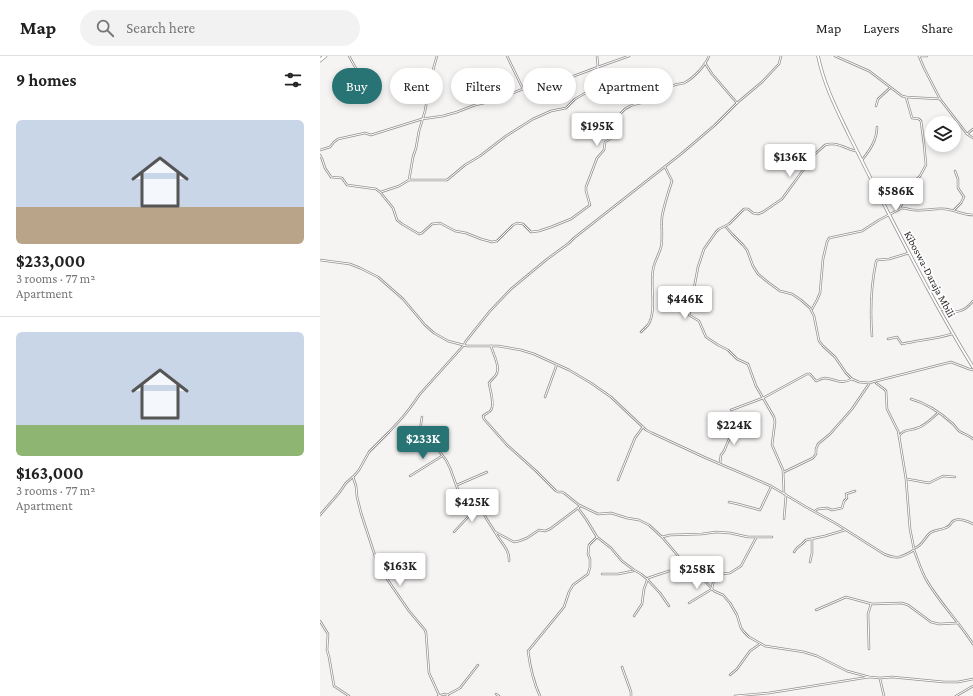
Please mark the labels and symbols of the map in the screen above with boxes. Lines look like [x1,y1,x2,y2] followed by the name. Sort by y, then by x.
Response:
[569,113,625,147] pin: $195K
[762,144,818,178] pin: $136K
[868,178,924,212] pin: $586K
[901,229,958,320] street label: Kiboswa-Daraja Mbili
[657,286,713,320] pin: $446K
[706,412,762,446] pin: $224K
[395,426,451,460] pin: $233K
[444,489,500,523] pin: $425K
[372,553,428,587] pin: $163K
[669,556,725,590] pin: $258K

